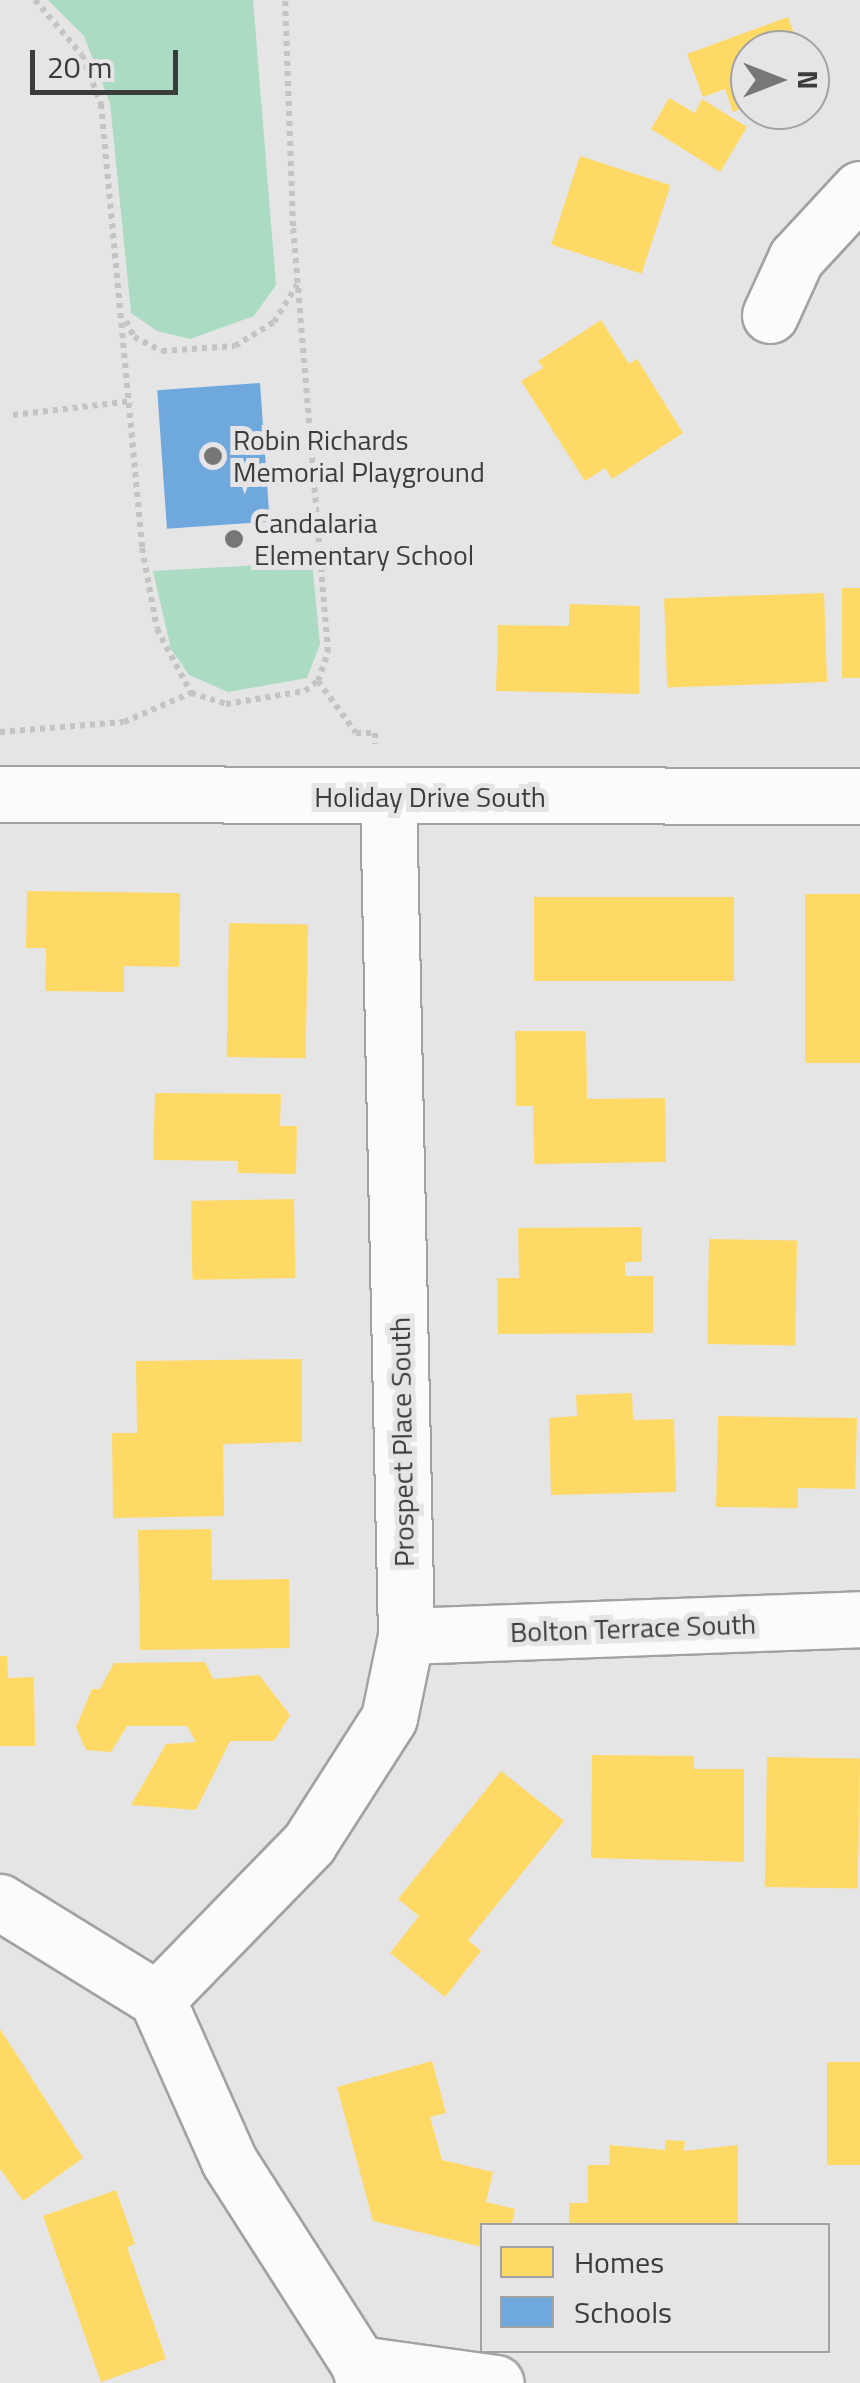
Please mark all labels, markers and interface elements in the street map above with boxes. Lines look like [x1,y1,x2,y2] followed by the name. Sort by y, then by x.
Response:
[35,30,182,92] scale bar
[730,30,830,130] north arrow
[47,44,112,90] text: 20 m
[787,70,830,90] text: N
[233,423,485,489] place label: Robin Richards Memorial Playground
[202,445,224,467] marker: Robin Richards Memorial Playground
[254,506,474,572] place label: Candalaria Elementary School
[223,528,245,550] marker: Candalaria Elementary School
[314,780,546,814] street label: Holiday Drive South
[383,1317,421,1567] street label: Prospect Place South
[509,1607,757,1649] street label: Bolton Terrace South
[480,2223,830,2353] legend
[574,2239,664,2285] text: Homes
[574,2289,672,2335] text: Schools

